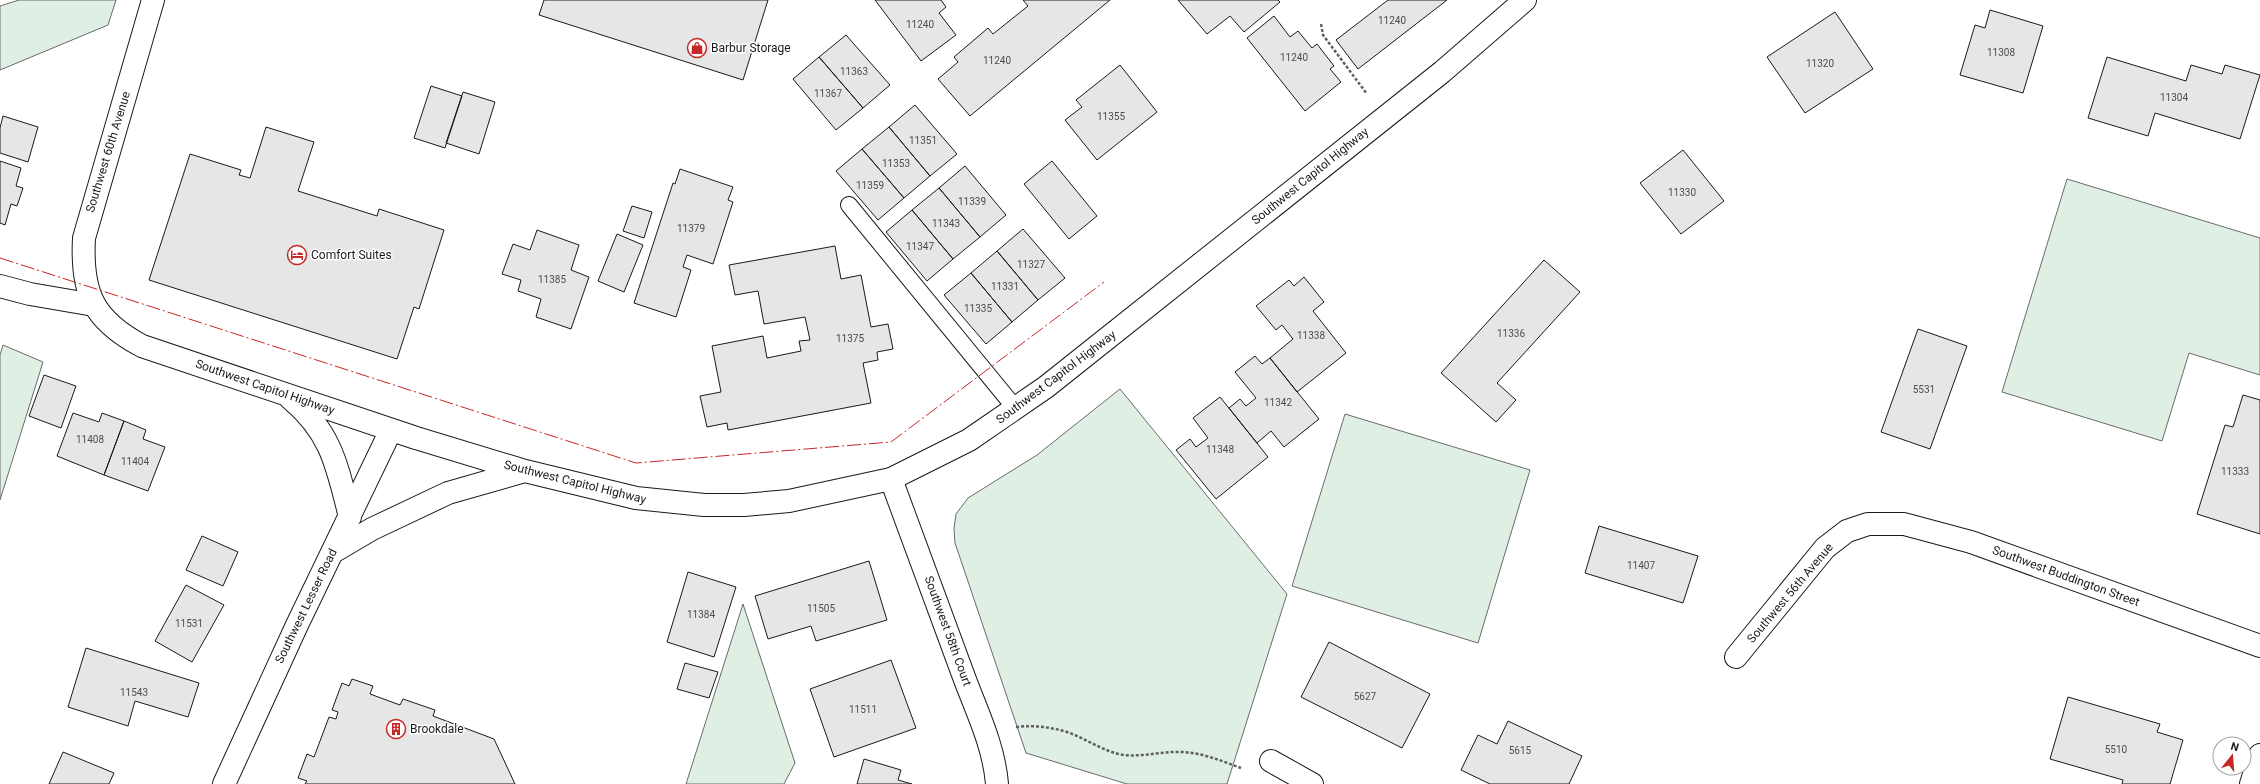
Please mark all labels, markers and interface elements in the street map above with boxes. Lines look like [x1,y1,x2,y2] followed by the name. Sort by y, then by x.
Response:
[1378,15,1406,26] house number: 11240
[906,19,934,30] house number: 11240
[686,37,708,59] shop icon: Barbur Storage
[711,41,791,55] place label: Barbur Storage
[1987,47,2015,58] house number: 11308
[1280,52,1308,63] house number: 11240
[983,55,1011,66] house number: 11240
[1806,58,1834,69] house number: 11320
[840,66,868,77] house number: 11363
[814,88,842,99] house number: 11367
[83,90,133,214] street label: Southwest 60th Avenue
[2160,92,2188,103] house number: 11304
[1097,111,1125,122] house number: 11355
[1249,124,1371,227] street label: Southwest Capitol Highway
[909,135,937,146] house number: 11351
[882,158,910,169] house number: 11353
[856,180,884,191] house number: 11359
[1668,187,1696,198] house number: 11330
[958,196,986,207] house number: 11339
[932,218,960,229] house number: 11343
[677,223,705,234] house number: 11379
[906,241,934,252] house number: 11347
[286,244,308,266] hotel icon: Comfort Suites
[311,248,392,262] place label: Comfort Suites
[1017,259,1045,270] house number: 11327
[538,274,566,285] house number: 11385
[991,281,1019,292] house number: 11331
[964,303,992,314] house number: 11335
[993,327,1119,427] street label: Southwest Capitol Highway
[1497,328,1525,339] house number: 11336
[1297,330,1325,341] house number: 11338
[836,333,864,344] house number: 11375
[194,357,337,418] street label: Southwest Capitol Highway
[1913,384,1935,395] house number: 5531
[1264,397,1292,408] house number: 11342
[76,434,104,445] house number: 11408
[1206,444,1234,455] house number: 11348
[121,456,149,467] house number: 11404
[502,458,648,507] street label: Southwest Capitol Highway
[2221,466,2249,477] house number: 11333
[1744,540,1836,646] street label: Southwest 56th Avenue
[1991,543,2141,609] street label: Southwest Buddington Street
[272,546,340,666] street label: Southwest Lesser Road
[1627,560,1655,571] house number: 11407
[922,574,974,688] street label: Southwest 58th Court
[807,603,835,614] house number: 11505
[687,609,715,620] house number: 11384
[175,618,203,629] house number: 11531
[120,687,148,698] house number: 11543
[1354,691,1377,702] house number: 5627
[849,704,877,715] house number: 11511
[385,718,407,740] building icon: Brookdale
[410,722,464,736] place label: Brookdale
[2212,736,2252,776] north arrow
[2229,740,2241,754] text: N
[2105,744,2128,755] house number: 5510
[1509,745,1532,756] house number: 5615

